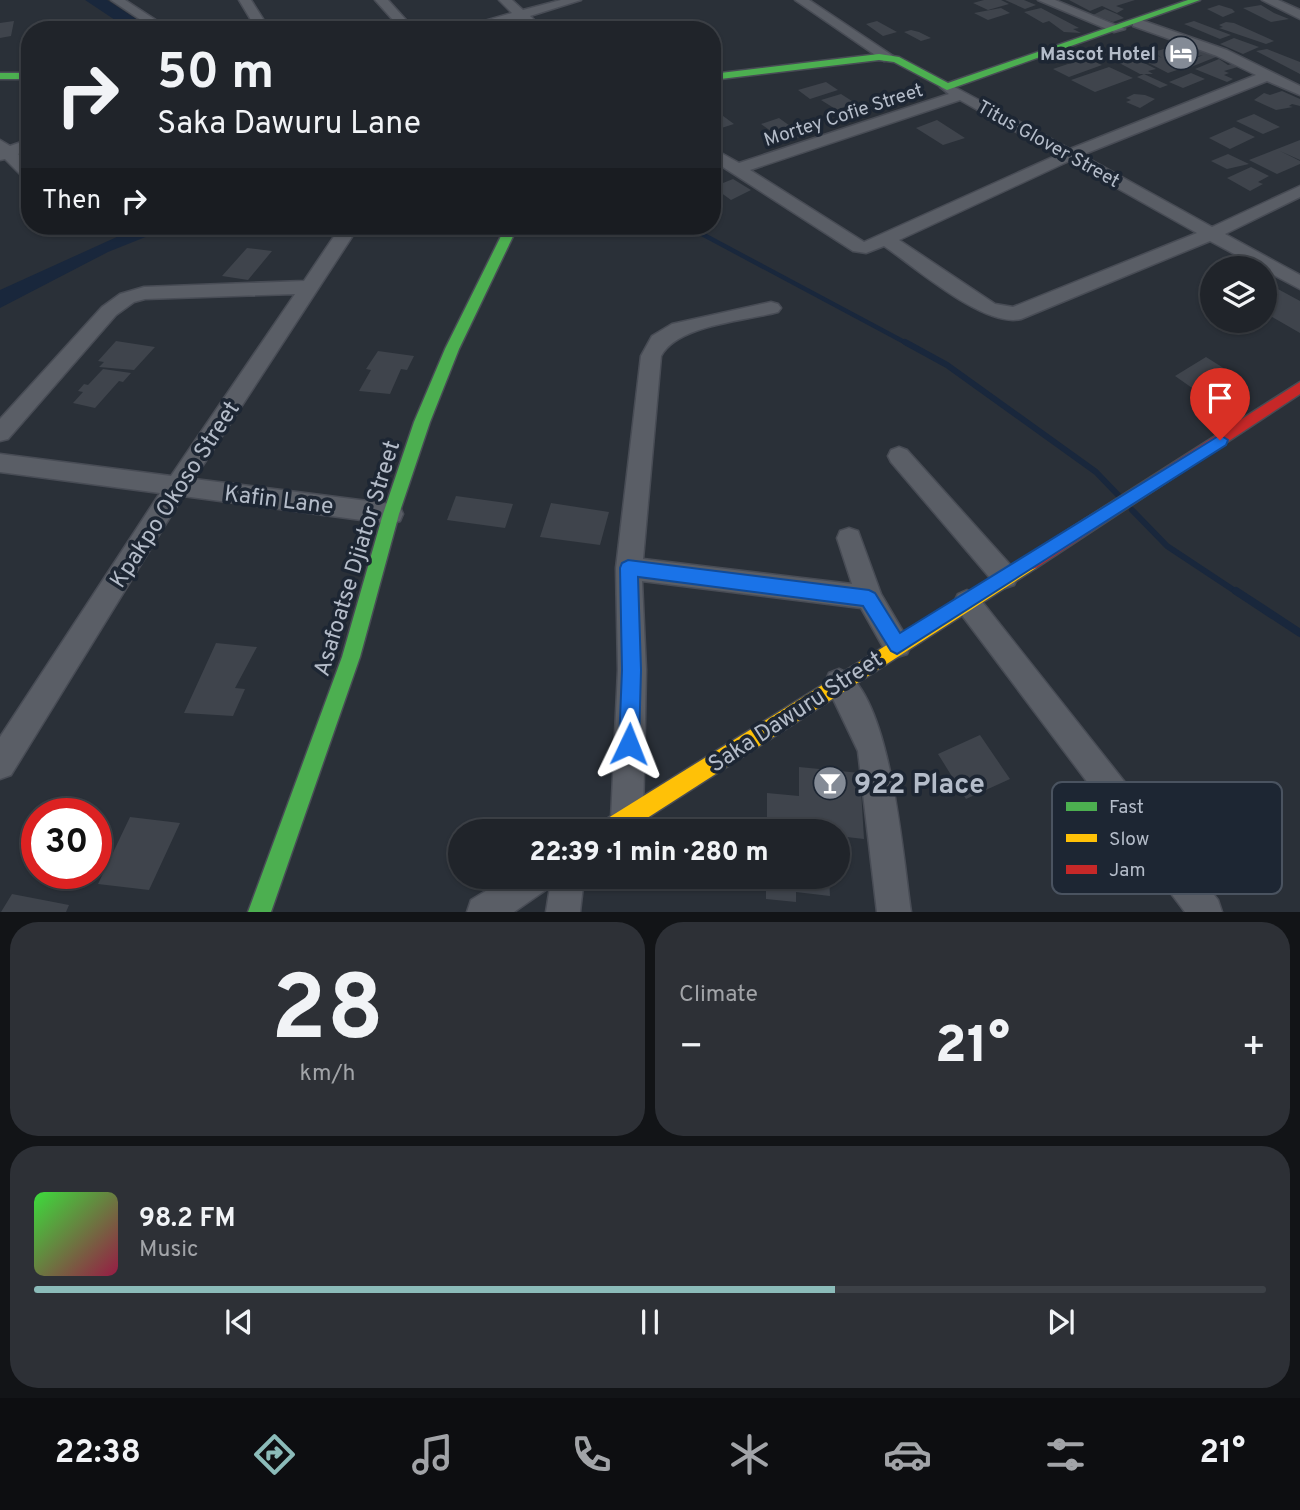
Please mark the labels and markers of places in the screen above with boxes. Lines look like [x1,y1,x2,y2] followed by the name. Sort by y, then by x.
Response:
[1162,34,1200,72] hotel icon: Mascot Hotel
[1040,43,1156,67] place label: Mascot Hotel
[1190,368,1250,440] pin
[811,764,849,802] bar icon: 922 Place
[854,768,985,804] place label: 922 Place

